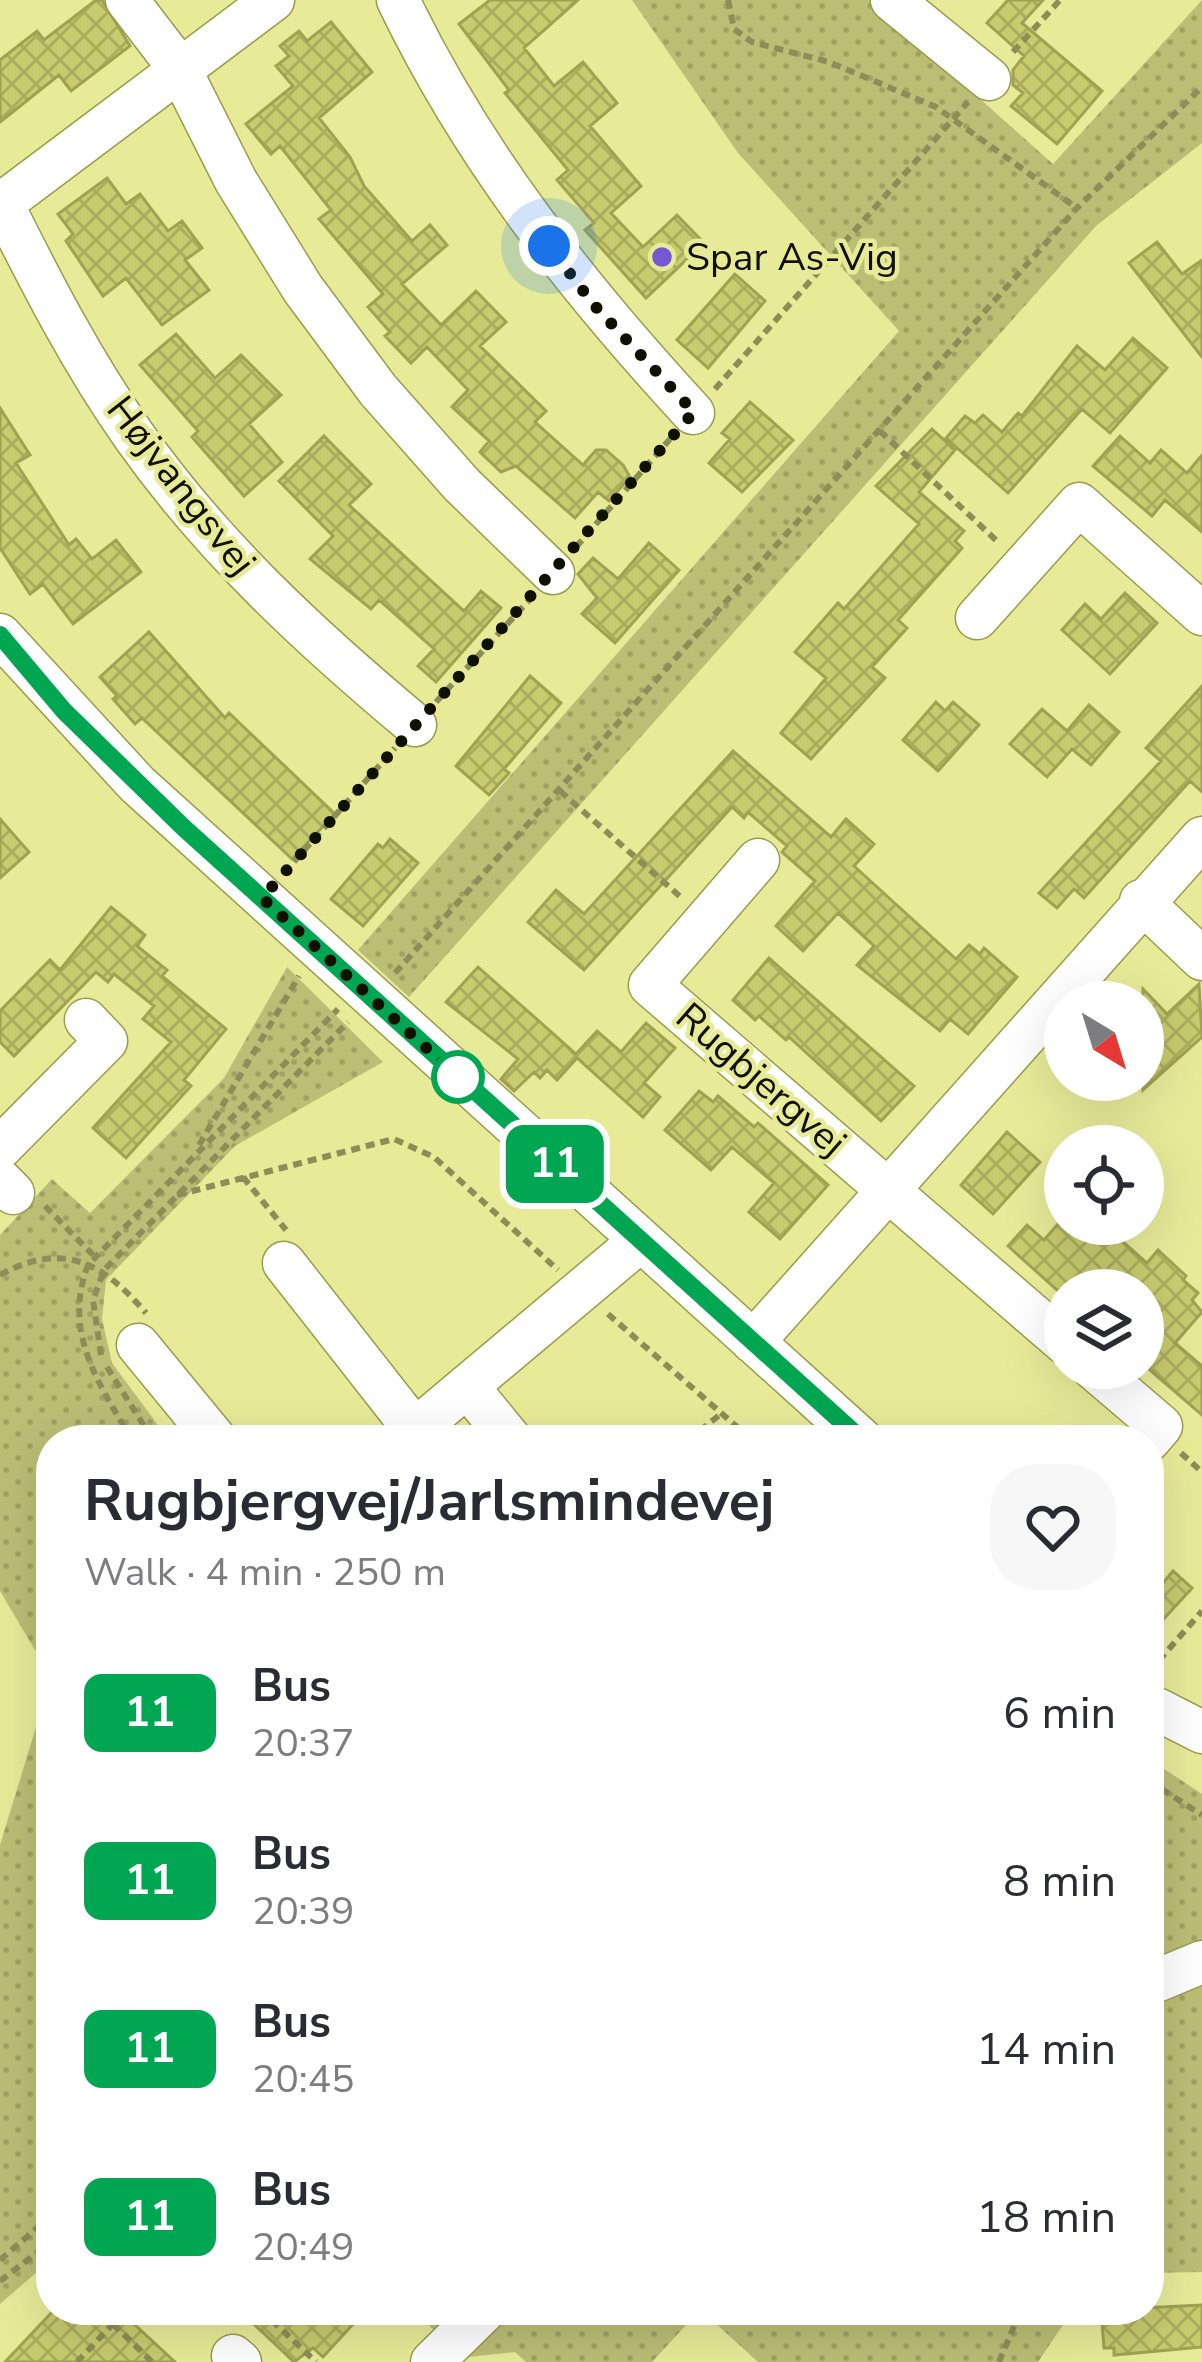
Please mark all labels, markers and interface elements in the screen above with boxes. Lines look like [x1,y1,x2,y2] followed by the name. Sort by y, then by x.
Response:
[519,216,579,276] your location
[686,231,898,284] place label: Spar As-Vig
[649,244,675,270] marker: Spar As-Vig
[94,385,268,587] street label: Højvangsvej
[1044,981,1164,1101] north arrow
[1044,981,1164,1389] map controls
[664,991,858,1169] street label: Rugbjergvej
[433,1052,483,1102] unlabelled marker
[501,1125,609,1203] line badge: 11
[1044,1125,1164,1245] button: locate
[530,1135,580,1192] text: 11
[1044,1269,1164,1389] button: layers
[84,1462,775,1540] text: Rugbjergvej/Jarlsmindevej
[990,1464,1116,1590] button: heart
[84,1546,446,1599] text: Walk · 4 min · 250 m
[252,1656,331,1717] text: Bus
[1003,1683,1116,1744] text: 6 min
[125,1684,175,1741] text: 11
[252,1717,355,1770] text: 20:37
[252,1824,331,1885] text: Bus
[1003,1851,1116,1912] text: 8 min
[125,1852,175,1909] text: 11
[252,1885,355,1938] text: 20:39
[252,1992,331,2053] text: Bus
[976,2019,1116,2080] text: 14 min
[125,2020,175,2077] text: 11
[252,2053,355,2106] text: 20:45
[252,2160,331,2221] text: Bus
[976,2187,1116,2248] text: 18 min
[125,2188,175,2245] text: 11
[252,2221,355,2274] text: 20:49

